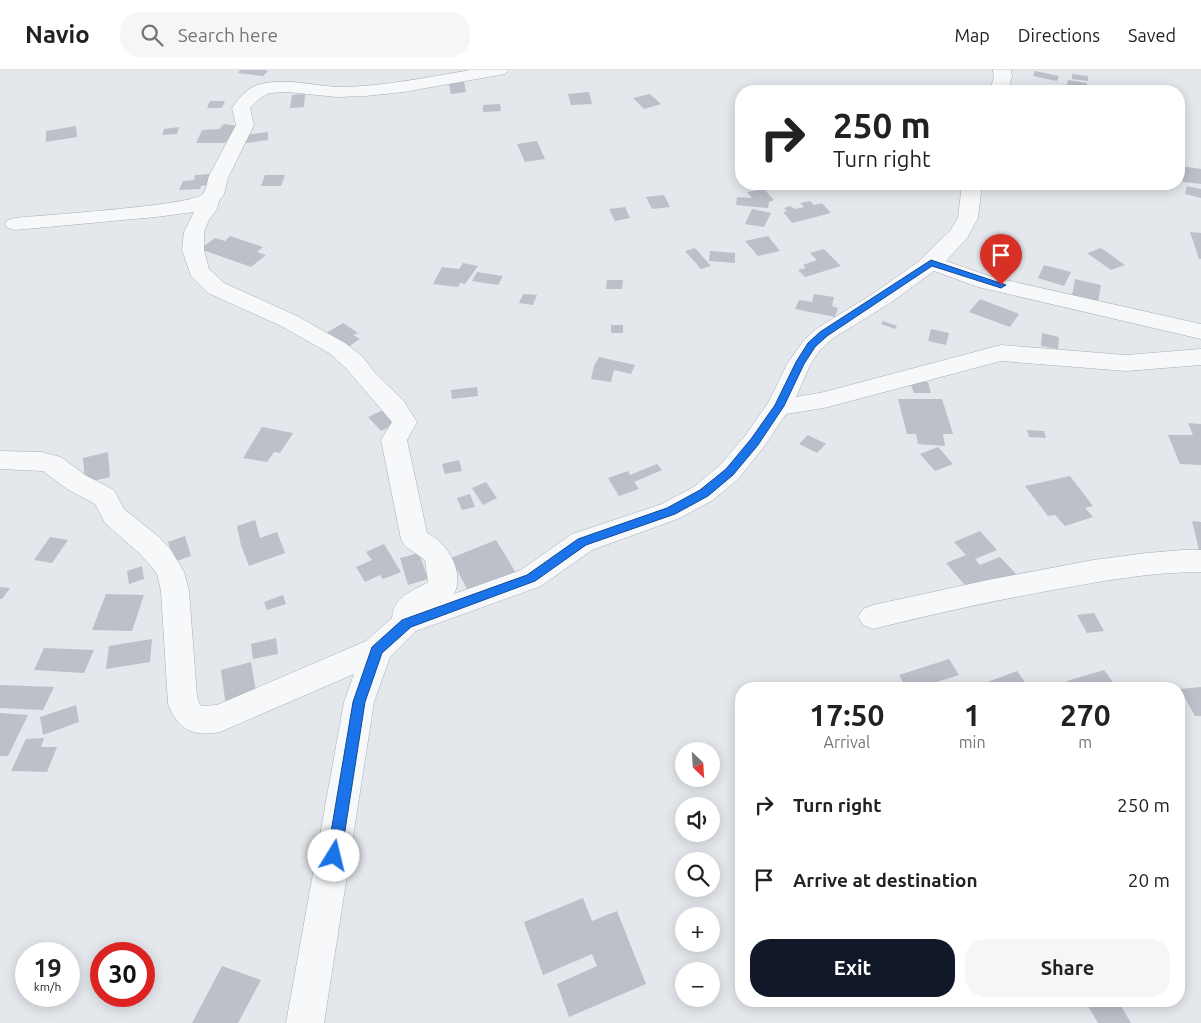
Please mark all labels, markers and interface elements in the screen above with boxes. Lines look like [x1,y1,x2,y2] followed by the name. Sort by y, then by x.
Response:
[120,12,470,57] search box
[25,21,90,48] text: Navio
[138,21,166,49] icon: search
[178,24,278,46] text: Search here
[954,25,990,45] text: Map
[1018,25,1100,45] text: Directions
[1128,25,1176,45] text: Saved
[750,105,815,170] icon: right
[833,105,931,145] text: 250 m
[833,146,931,171] text: Turn right
[980,234,1022,285] pin
[987,241,1015,269] icon: arrive
[809,698,884,732] text: 17:50
[964,698,981,732] text: 1
[1060,698,1111,732] text: 270
[824,733,870,751] text: Arrival
[959,733,986,751] text: min
[1078,733,1092,751] text: m
[675,742,720,788] north arrow
[675,742,720,1007] map controls
[750,791,778,819] icon: right
[793,794,881,816] text: Turn right
[1117,794,1170,816] text: 250 m
[675,797,720,842] button: sound
[307,829,359,881] position arrow
[675,852,720,897] button: search
[750,866,778,894] icon: arrive
[793,869,978,891] text: Arrive at destination
[1128,869,1170,891] text: 20 m
[675,907,720,952] button: +
[750,939,955,997] button: Exit
[965,939,1170,997] button: Share
[90,942,155,1007] speed limit sign: 30
[33,954,62,982] text: 19
[675,962,720,1007] button: −
[34,980,61,993] text: km/h

